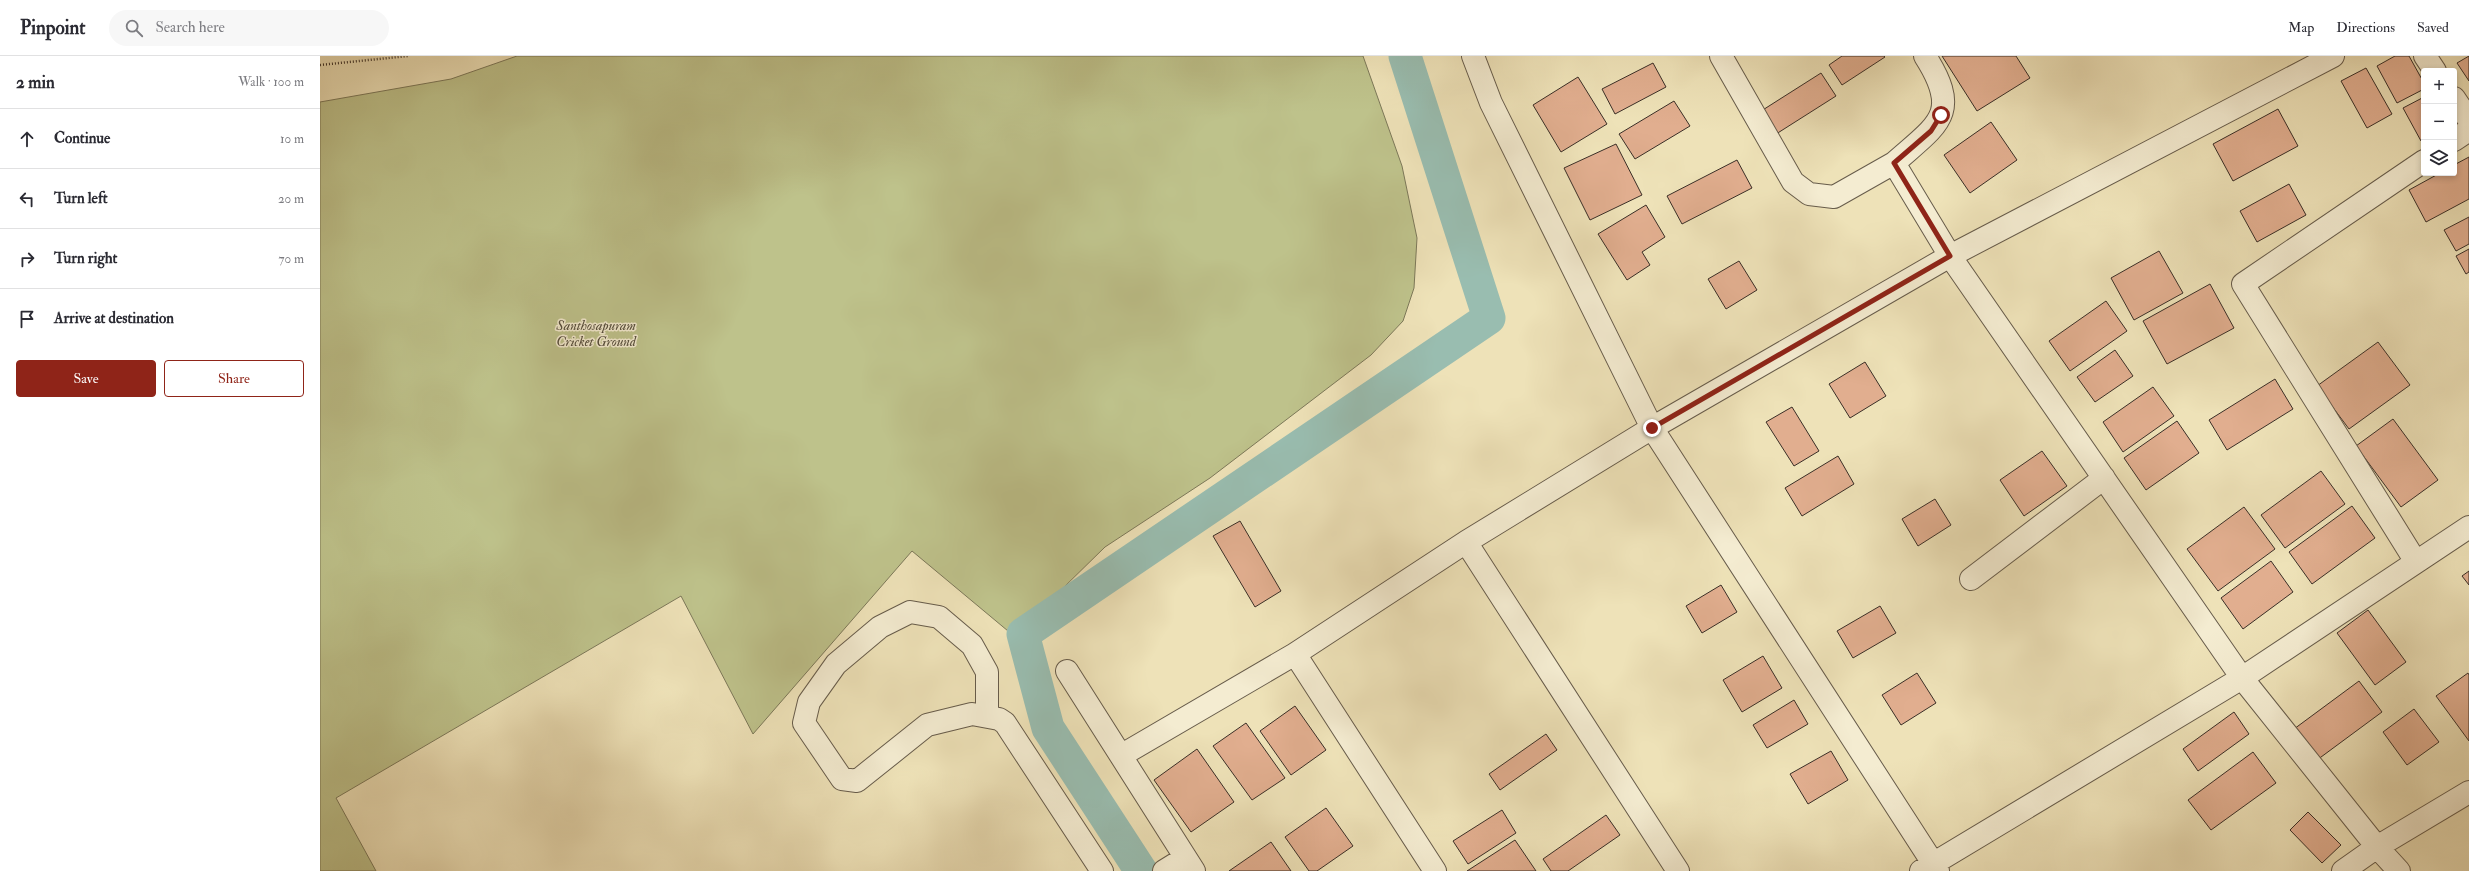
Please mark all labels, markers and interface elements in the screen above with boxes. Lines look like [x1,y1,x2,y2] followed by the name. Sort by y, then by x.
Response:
[109,10,389,46] search box
[20,16,85,40] text: Pinpoint
[123,17,145,39] icon: search
[155,18,225,37] text: Search here
[2288,19,2314,36] text: Map
[2336,19,2395,36] text: Directions
[2417,19,2449,36] text: Saved
[2421,68,2457,176] map controls
[2421,68,2457,104] button: +
[16,72,55,93] text: 2 min
[238,74,304,90] text: Walk · 100 m
[2421,104,2457,140] button: −
[1932,106,1950,124] route start
[16,128,38,150] icon: ahead
[54,129,110,148] text: Continue
[280,131,304,147] text: 10 m
[2421,140,2457,176] button: layers
[16,188,38,210] icon: left
[54,189,108,208] text: Turn left
[278,191,304,207] text: 20 m
[16,248,38,270] icon: right
[54,249,117,268] text: Turn right
[279,251,304,267] text: 70 m
[16,308,38,330] icon: arrive
[54,309,174,328] text: Arrive at destination
[555,317,637,350] park label: Santhosapuram Cricket Ground
[16,360,156,397] button: Save
[164,360,304,397] button: Share
[1643,419,1661,437] route end

